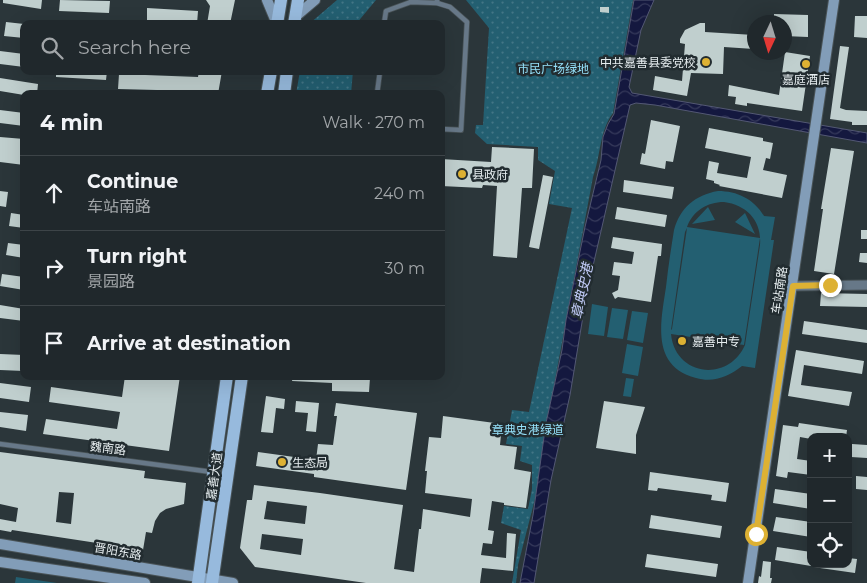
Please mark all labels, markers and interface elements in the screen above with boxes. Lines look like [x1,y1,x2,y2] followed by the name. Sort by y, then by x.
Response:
[747,15,792,60] north arrow
[20,20,445,75] search box
[38,34,66,62] icon: search
[78,36,191,59] text: Search here
[600,55,696,70] place label: 中共嘉善县委党校
[700,56,712,68] marker: 中共嘉善县委党校
[800,58,812,70] marker: 嘉庭酒店
[517,61,589,76] park label: 市民广场绿地
[782,72,830,87] place label: 嘉庭酒店
[40,110,103,135] text: 4 min
[322,113,425,132] text: Walk · 270 m
[472,167,508,182] place label: 县政府
[456,168,468,180] marker: 县政府
[87,170,178,193] text: Continue
[40,179,68,207] icon: ahead
[374,184,425,203] text: 240 m
[87,197,151,216] text: 车站南路
[87,245,187,268] text: Turn right
[40,254,68,282] icon: right
[384,259,425,278] text: 30 m
[567,260,597,320] water label: 章典史港
[768,265,790,315] street label: 车站南路
[87,272,135,291] text: 景园路
[819,274,842,297] route end
[40,329,68,357] icon: arrive
[87,332,291,355] text: Arrive at destination
[692,334,740,349] place label: 嘉善中专
[676,335,688,347] marker: 嘉善中专
[492,422,564,437] park label: 章典史港绿道
[807,433,852,568] map controls
[807,433,852,478] button: +
[89,438,127,458] street label: 魏南路
[203,451,225,501] street label: 嘉善大道
[292,455,328,470] place label: 生态局
[276,456,288,468] marker: 生态局
[807,478,852,523] button: −
[745,523,768,546] route start
[807,523,852,568] button: locate
[93,539,143,563] street label: 晋阳东路

